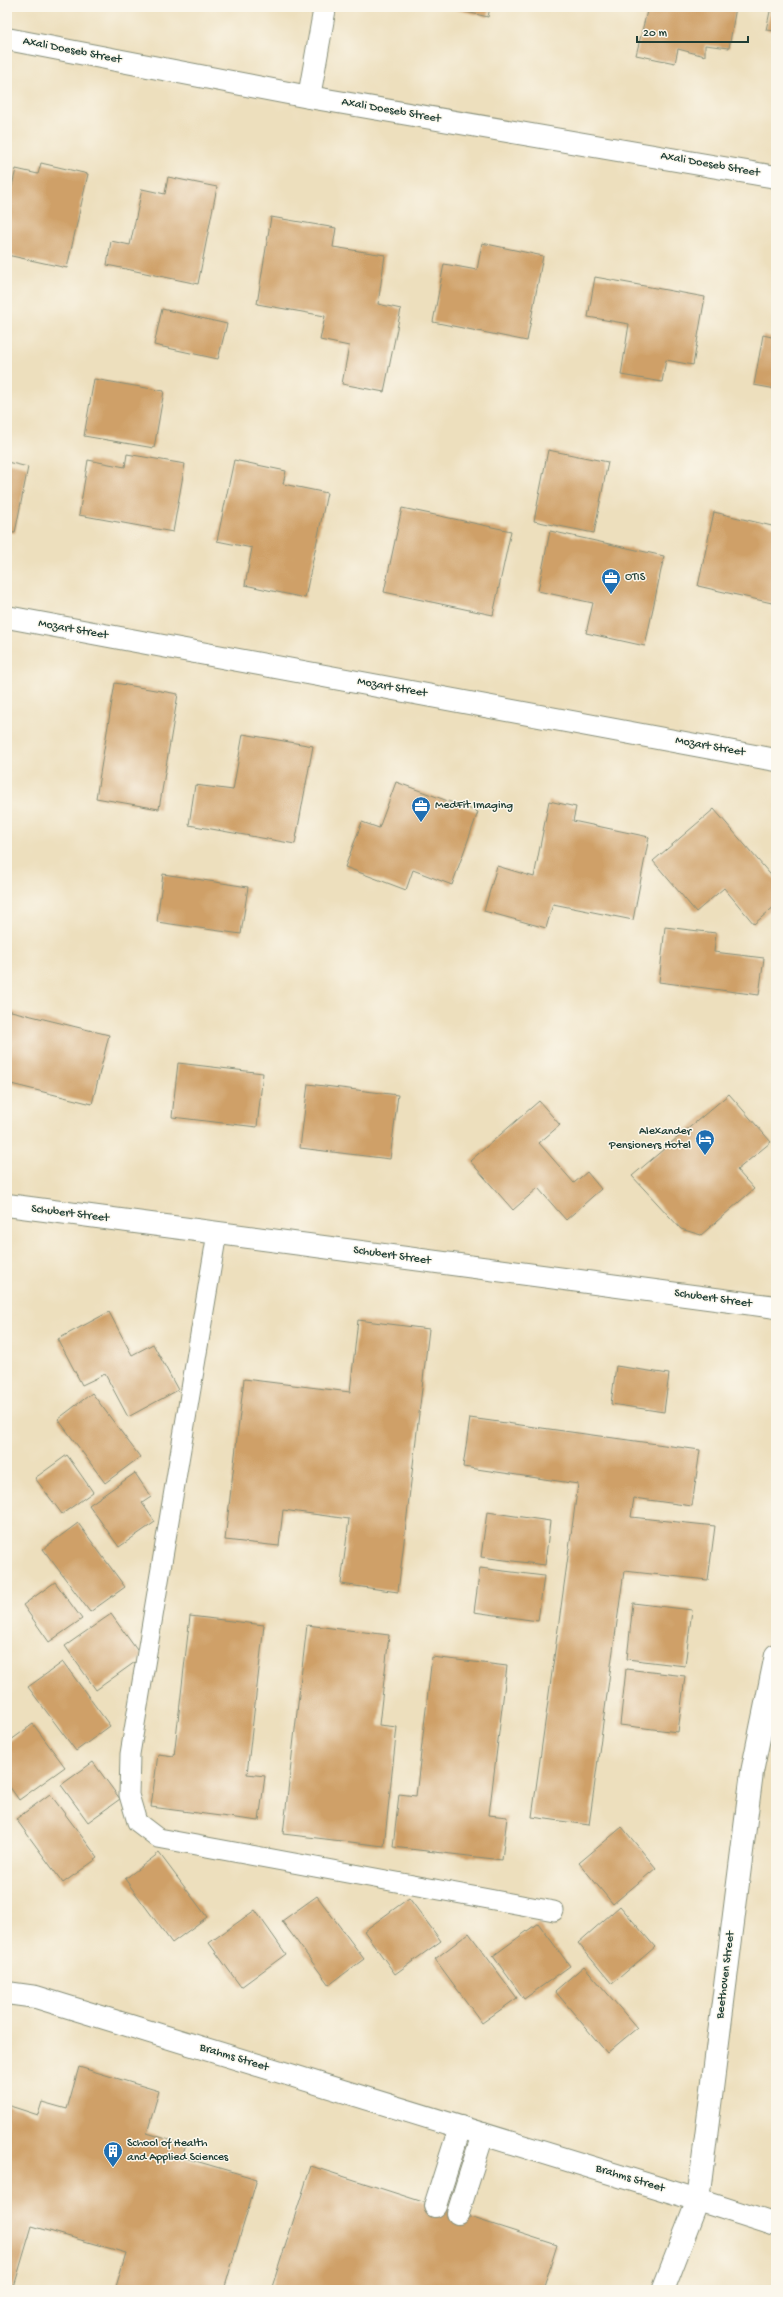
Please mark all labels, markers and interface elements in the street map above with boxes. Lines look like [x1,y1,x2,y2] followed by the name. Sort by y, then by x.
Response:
[637,18,748,44] scale bar
[643,27,668,41] text: 20 m
[21,35,124,68] street label: Axali Doeseb Street
[340,95,443,127] street label: Axali Doeseb Street
[659,149,762,181] street label: Axali Doeseb Street
[600,567,622,595] office icon: OTIS
[625,571,646,585] place label: OTIS
[37,617,110,643] street label: Mozart Street
[356,675,429,701] street label: Mozart Street
[674,734,747,760] street label: Mozart Street
[410,795,432,823] office icon: MedFit Imaging
[435,799,513,813] place label: MedFit Imaging
[608,1125,693,1153] place label: Alexander Pensioners Hotel
[694,1128,716,1156] hotel icon: Alexander Pensioners Hotel
[30,1202,111,1226] street label: Schubert Street
[352,1244,433,1269] street label: Schubert Street
[673,1287,754,1312] street label: Schubert Street
[714,1929,738,2021] street label: Beethoven Street
[197,2041,271,2075] street label: Brahms Street
[127,2137,229,2165] place label: School of Health and Applied Sciences
[102,2140,124,2168] building icon: School of Health and Applied Sciences
[593,2162,667,2196] street label: Brahms Street

